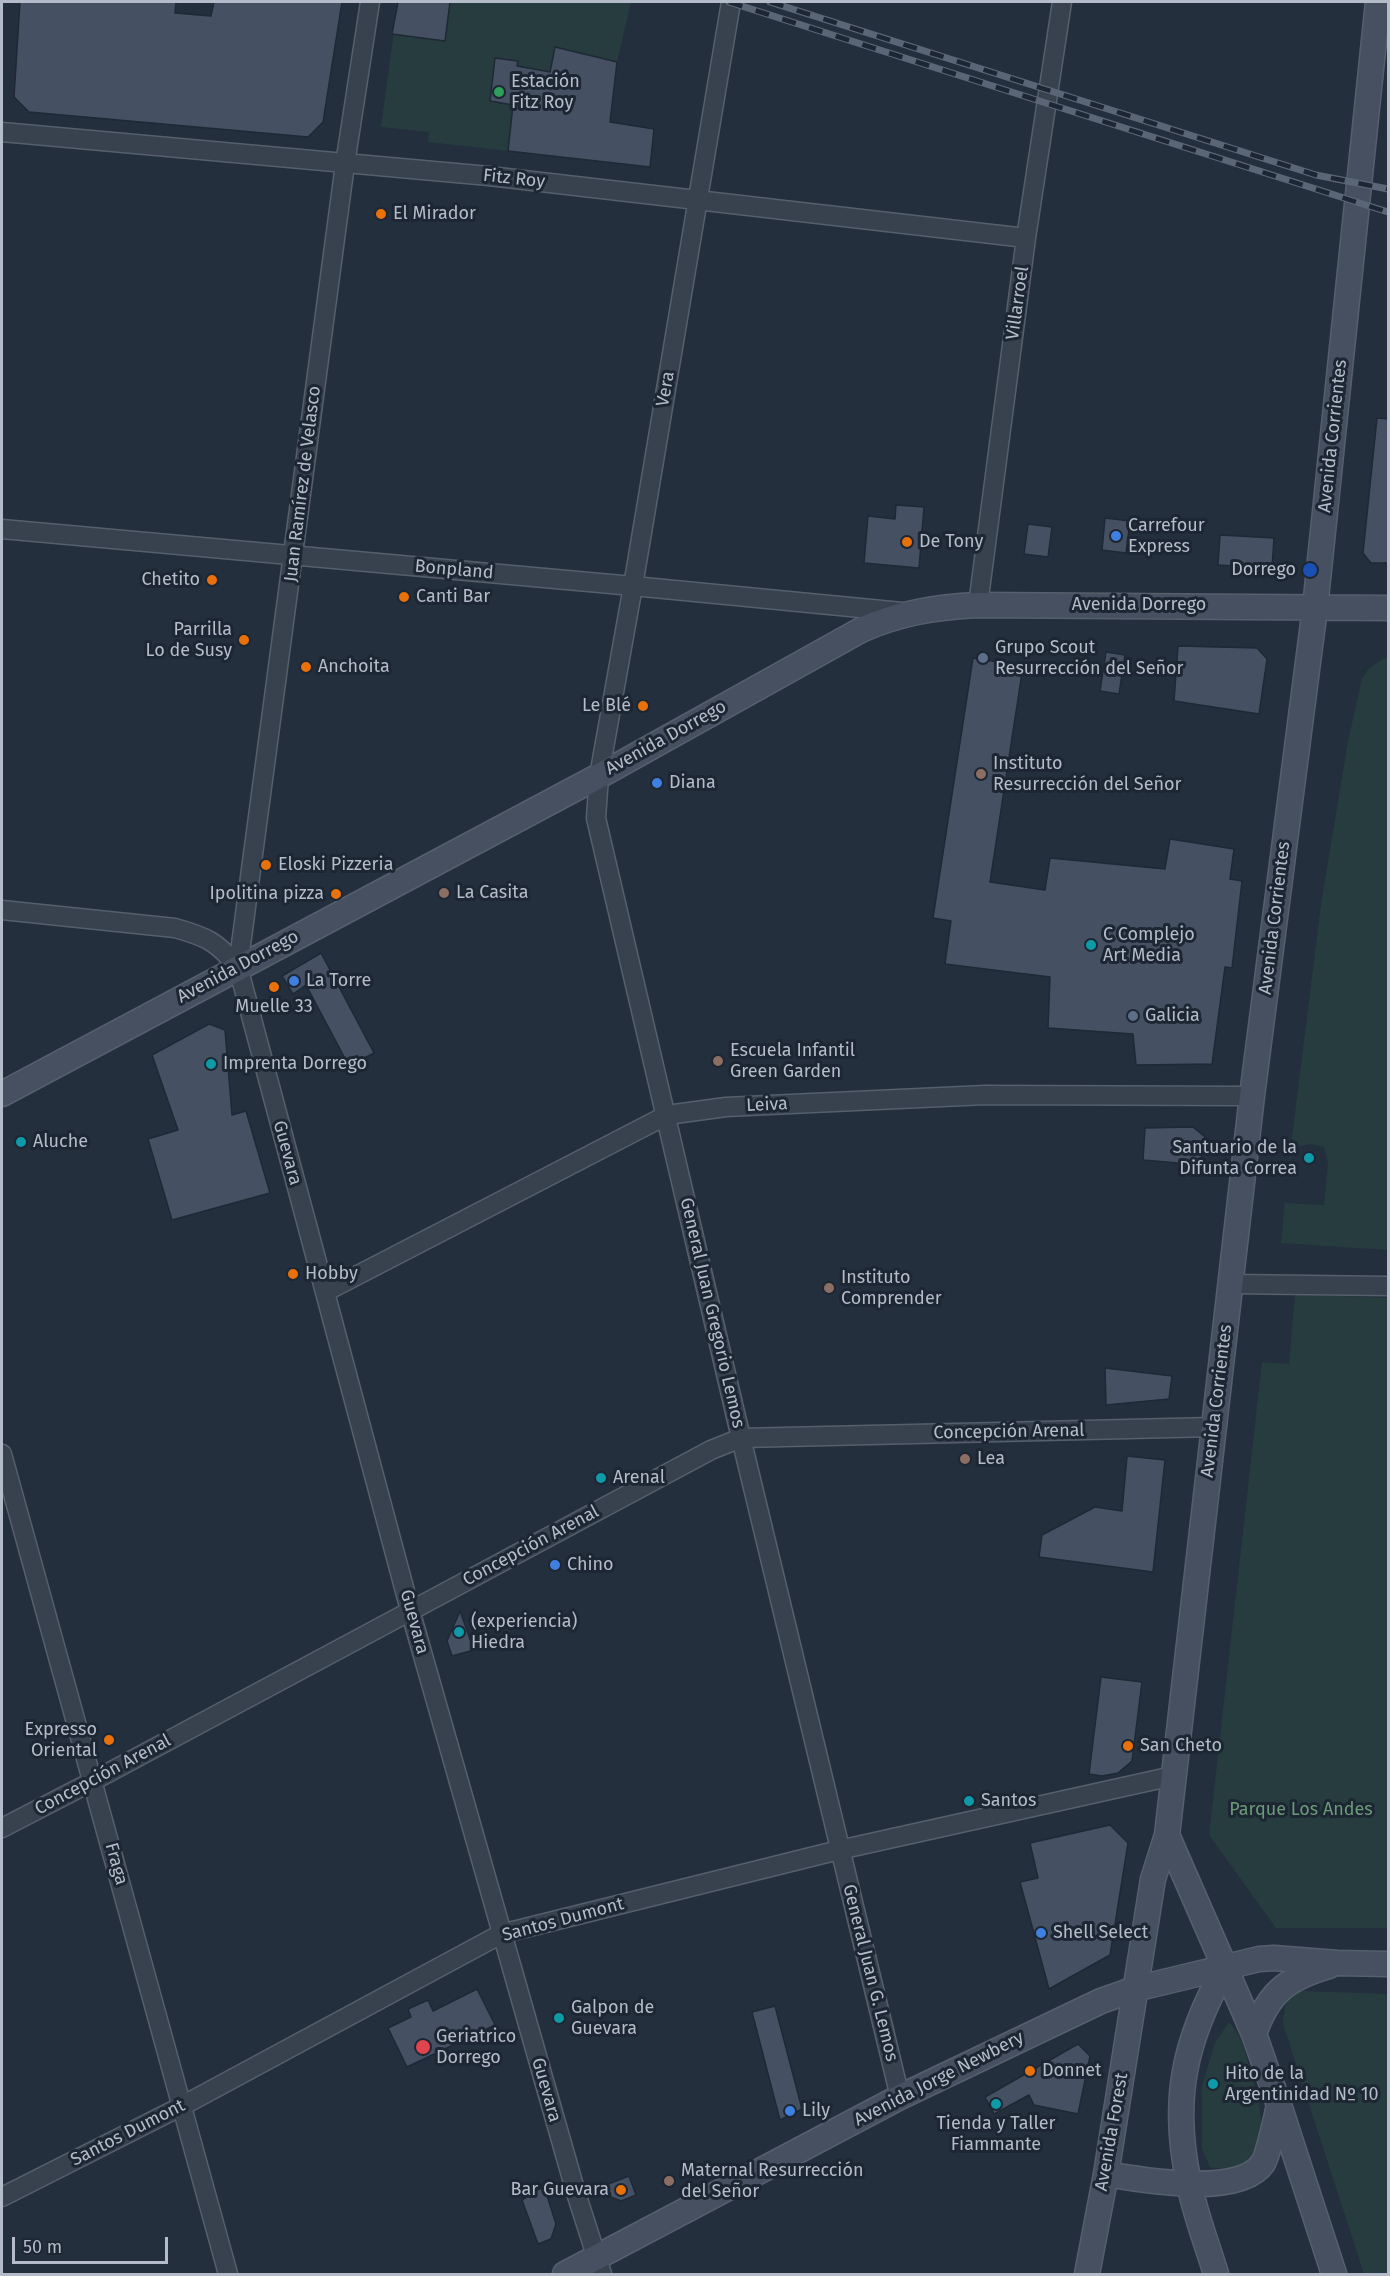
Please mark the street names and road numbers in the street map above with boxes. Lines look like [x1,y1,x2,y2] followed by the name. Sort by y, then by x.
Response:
[482,165,546,193] street label: Fitz Roy
[1002,265,1034,341] street label: Villarroel
[1314,358,1352,514] street label: Avenida Corrientes
[652,370,680,408] street label: Vera
[280,385,326,583] street label: Juan Ramírez de Velasco
[414,556,494,584] street label: Bonpland
[1072,594,1206,616] street label: Avenida Dorrego
[602,696,730,780] street label: Avenida Dorrego
[1255,840,1295,996] street label: Avenida Corrientes
[173,926,303,1008] street label: Avenida Dorrego
[746,1093,788,1117] street label: Leiva
[268,1118,306,1188] street label: Guevara
[675,1196,749,1430] street label: General Juan Gregorio Lemos
[1197,1323,1237,1479] street label: Avenida Corrientes
[933,1420,1085,1444] street label: Concepción Arenal
[459,1501,603,1591] street label: Concepción Arenal
[395,1587,433,1657] street label: Guevara
[31,1730,175,1820] street label: Concepción Arenal
[100,1840,132,1888] street label: Fraga
[838,1882,902,2064] street label: General Juan G. Lemos
[500,1893,626,1947] street label: Santos Dumont
[851,2027,1027,2131] street label: Avenida Jorge Newbery
[527,2055,565,2125] street label: Guevara
[1091,2071,1133,2193] street label: Avenida Forest
[67,2095,189,2171] street label: Santos Dumont

